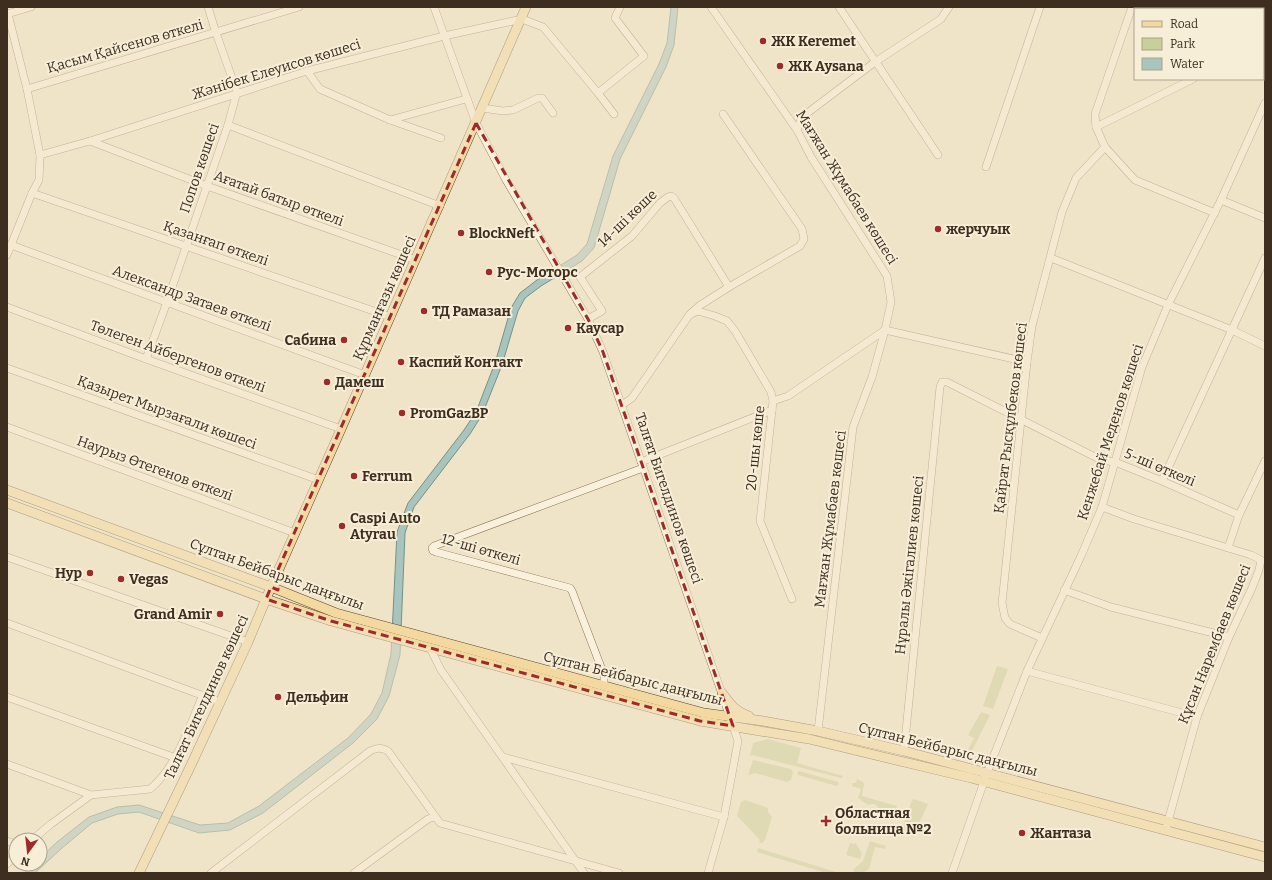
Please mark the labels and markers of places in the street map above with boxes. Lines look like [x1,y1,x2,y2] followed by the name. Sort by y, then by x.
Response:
[771,33,856,50] place label: ЖК Keremet
[758,36,768,46] marker: ЖК Keremet
[788,58,864,75] place label: ЖК Aysana
[775,61,785,71] marker: ЖК Aysana
[946,221,1011,238] place label: жерчуык
[933,224,943,234] marker: жерчуык
[469,225,536,242] place label: BlockNeft
[456,228,466,238] marker: BlockNeft
[497,264,578,281] place label: Рус-Моторс
[484,267,494,277] marker: Рус-Моторс
[432,303,511,320] place label: ТД Рамазан
[419,306,429,316] marker: ТД Рамазан
[576,320,625,337] place label: Каусар
[563,323,573,333] marker: Каусар
[285,332,336,349] place label: Сабина
[339,335,349,345] marker: Сабина
[409,354,523,371] place label: Каспий Контакт
[396,357,406,367] marker: Каспий Контакт
[335,374,384,391] place label: Дамеш
[322,377,332,387] marker: Дамеш
[410,405,489,422] place label: PromGazBP
[397,408,407,418] marker: PromGazBP
[362,468,413,485] place label: Ferrum
[349,471,359,481] marker: Ferrum
[350,510,421,543] place label: Caspi Auto Atyrau
[337,521,347,531] marker: Caspi Auto Atyrau
[55,565,82,582] place label: Нур
[85,568,95,578] marker: Нур
[129,571,168,588] place label: Vegas
[116,574,126,584] marker: Vegas
[134,606,212,623] place label: Grand Amir
[215,609,225,619] marker: Grand Amir
[286,689,348,706] place label: Дельфин
[273,692,283,702] marker: Дельфин
[835,805,931,838] place label: Областная больница №2
[820,815,832,827] marker: Областная больница №2
[1030,825,1092,842] place label: Жантаза
[1017,828,1027,838] marker: Жантаза

